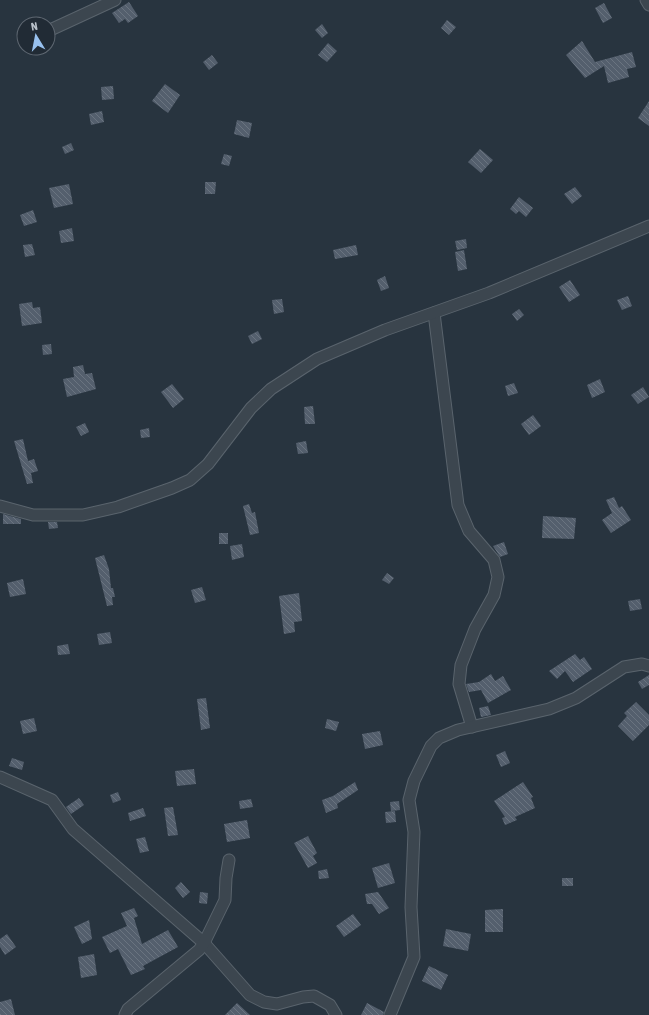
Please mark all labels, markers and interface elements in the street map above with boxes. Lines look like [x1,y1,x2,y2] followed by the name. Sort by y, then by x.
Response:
[16,16,56,56] north arrow
[30,20,39,33] text: N

